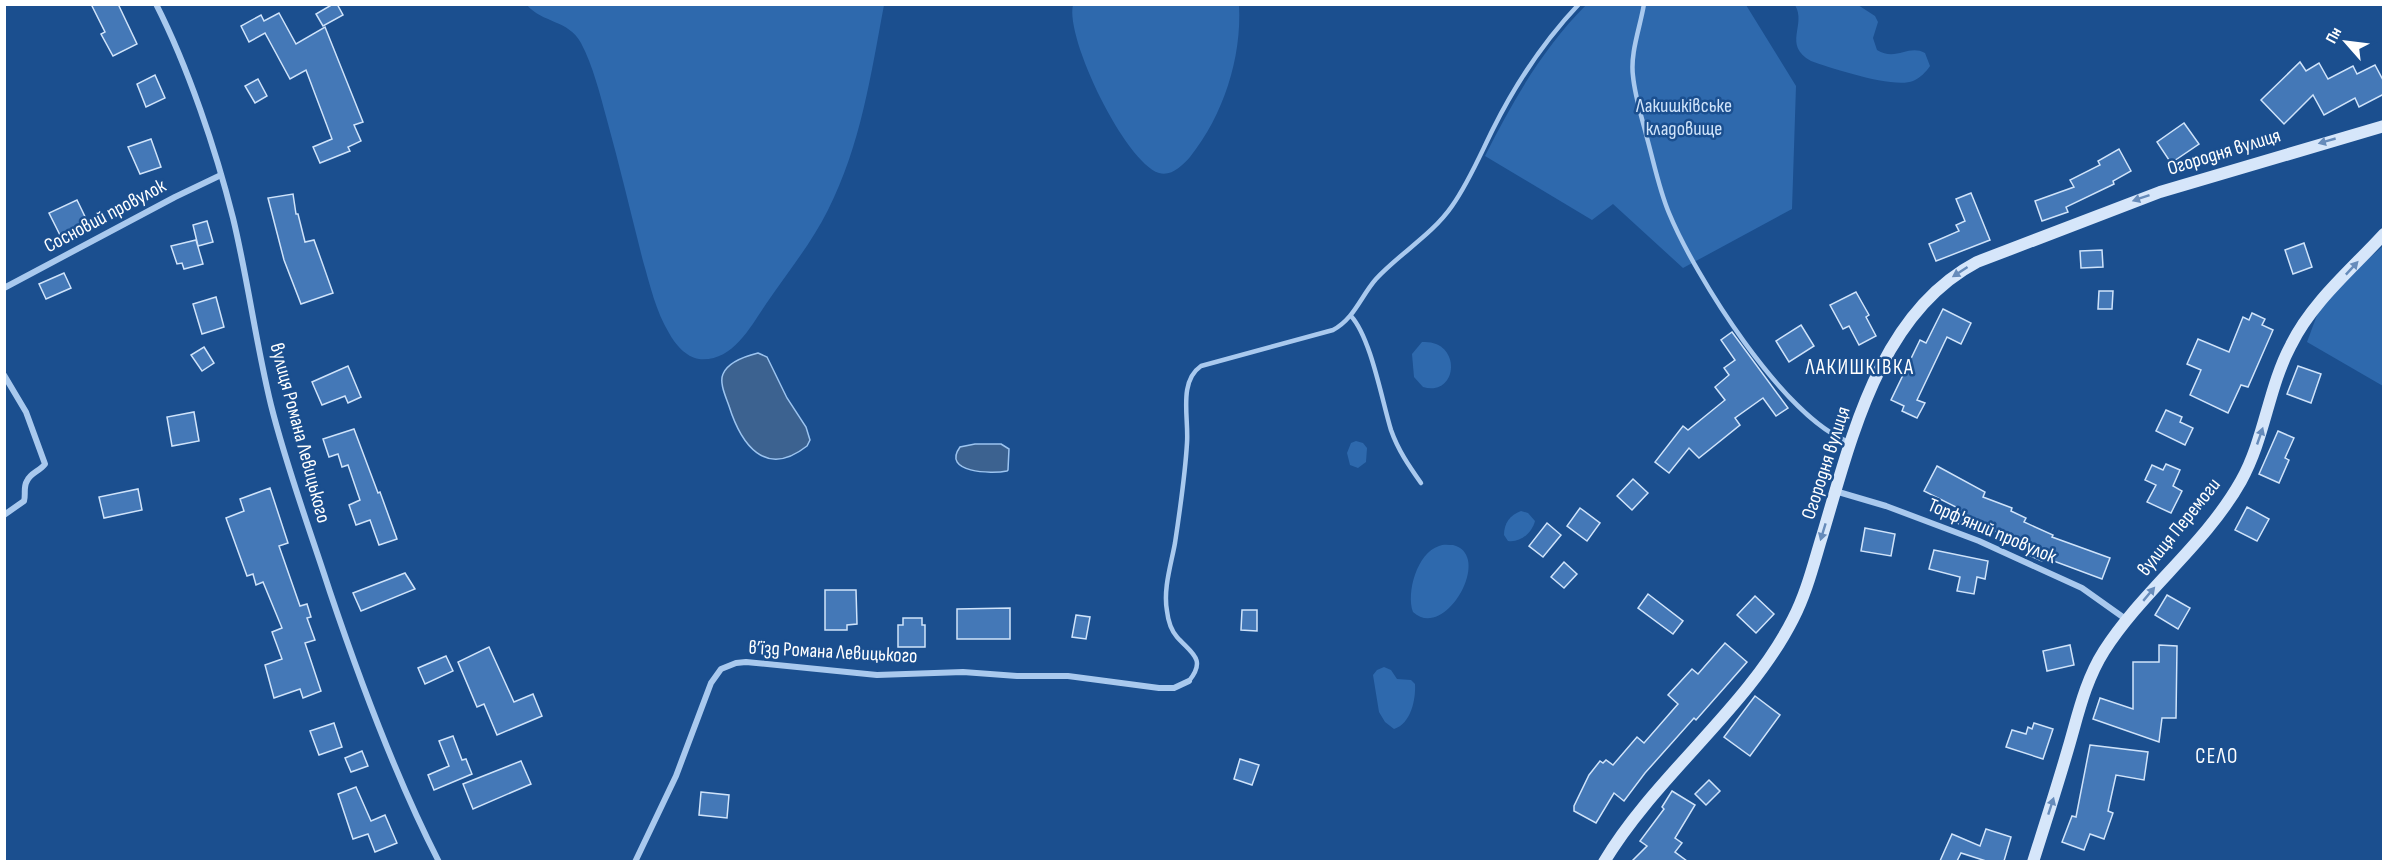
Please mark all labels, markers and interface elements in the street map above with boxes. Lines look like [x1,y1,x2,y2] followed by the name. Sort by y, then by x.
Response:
[2316,12,2376,72] north arrow
[2322,24,2346,47] text: Пн
[1635,94,1732,141] park label: Лакишківське кладовище
[2164,123,2284,181] street label: Огородня вулиця
[2318,137,2336,147] one-way arrow
[40,174,170,258] street label: Сосновий провулок
[2132,194,2150,204] one-way arrow
[2345,260,2359,275] one-way arrow
[1952,266,1968,277] one-way arrow
[264,340,336,526] street label: вулиця Романа Левицького
[1804,355,1915,380] district label: ЛАКИШКІВКА
[1796,404,1856,522] street label: Огородня вулиця
[2256,427,2266,445] one-way arrow
[2132,473,2226,581] street label: вулиця Перемоги
[1924,493,2060,569] street label: Торф'яний провулок
[1818,523,1827,541] one-way arrow
[2142,587,2155,602] one-way arrow
[748,636,918,668] street label: в’їзд Романа Левицького
[2195,744,2239,769] district label: СЕЛО
[2047,797,2056,815] one-way arrow

